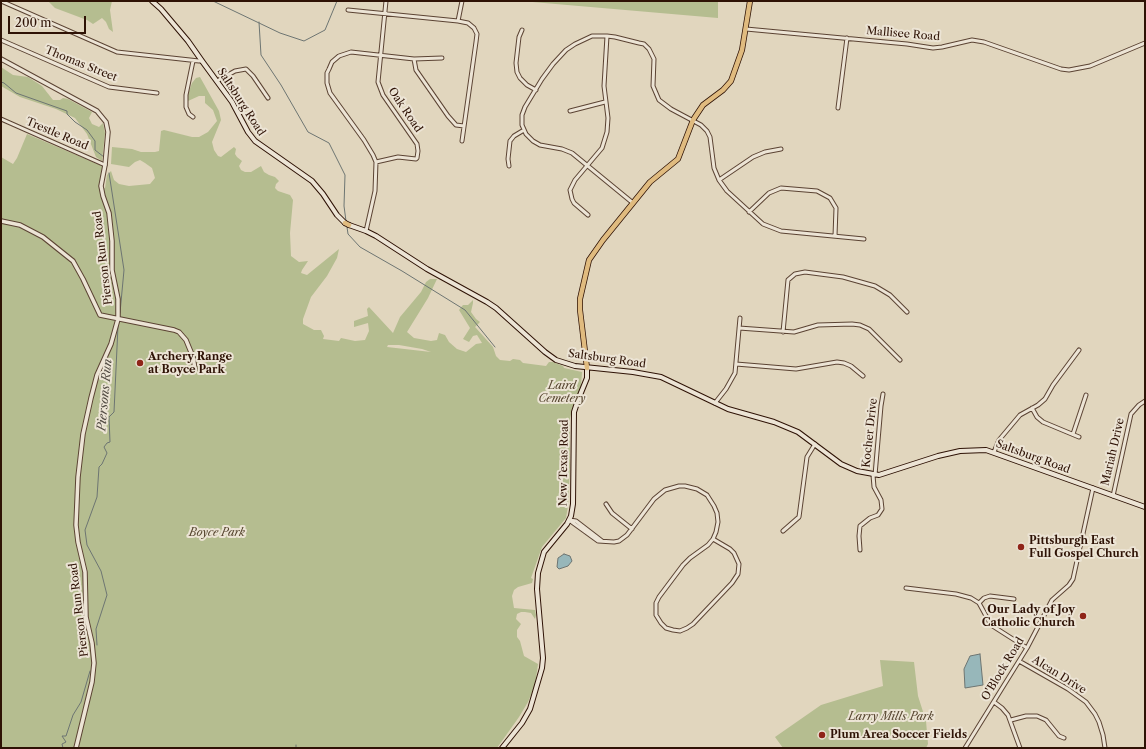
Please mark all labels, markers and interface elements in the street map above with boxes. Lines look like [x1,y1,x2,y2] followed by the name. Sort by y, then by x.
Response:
[10,8,88,34] scale bar
[15,15,52,30] text: 200 m
[866,24,940,44] street label: Mallisee Road
[43,43,119,85] street label: Thomas Street
[214,66,268,138] street label: Saltsburg Road
[385,85,425,135] street label: Oak Road
[24,115,90,153] street label: Trestle Road
[91,210,115,306] street label: Pierson Run Road
[567,347,647,371] street label: Saltsburg Road
[148,350,232,376] place label: Archery Range at Boyce Park
[95,358,115,432] water label: Piersons Run
[135,358,145,368] marker: Archery Range at Boyce Park
[538,379,586,405] park label: Laird Cemetery
[860,398,880,468] street label: Kocher Drive
[1099,417,1127,487] street label: Mariah Drive
[557,419,571,507] street label: New Texas Road
[994,437,1072,477] street label: Saltsburg Road
[189,526,245,540] park label: Boyce Park
[1029,534,1139,560] place label: Pittsburgh East Full Gospel Church
[1016,542,1026,552] marker: Pittsburgh East Full Gospel Church
[67,562,91,658] street label: Pierson Run Road
[982,603,1075,629] place label: Our Lady of Joy Catholic Church
[1078,611,1088,621] marker: Our Lady of Joy Catholic Church
[979,635,1027,703] street label: O'Block Road
[1029,653,1089,697] street label: Alcan Drive
[848,710,934,724] park label: Larry Mills Park
[830,728,967,742] place label: Plum Area Soccer Fields
[817,730,827,740] marker: Plum Area Soccer Fields

